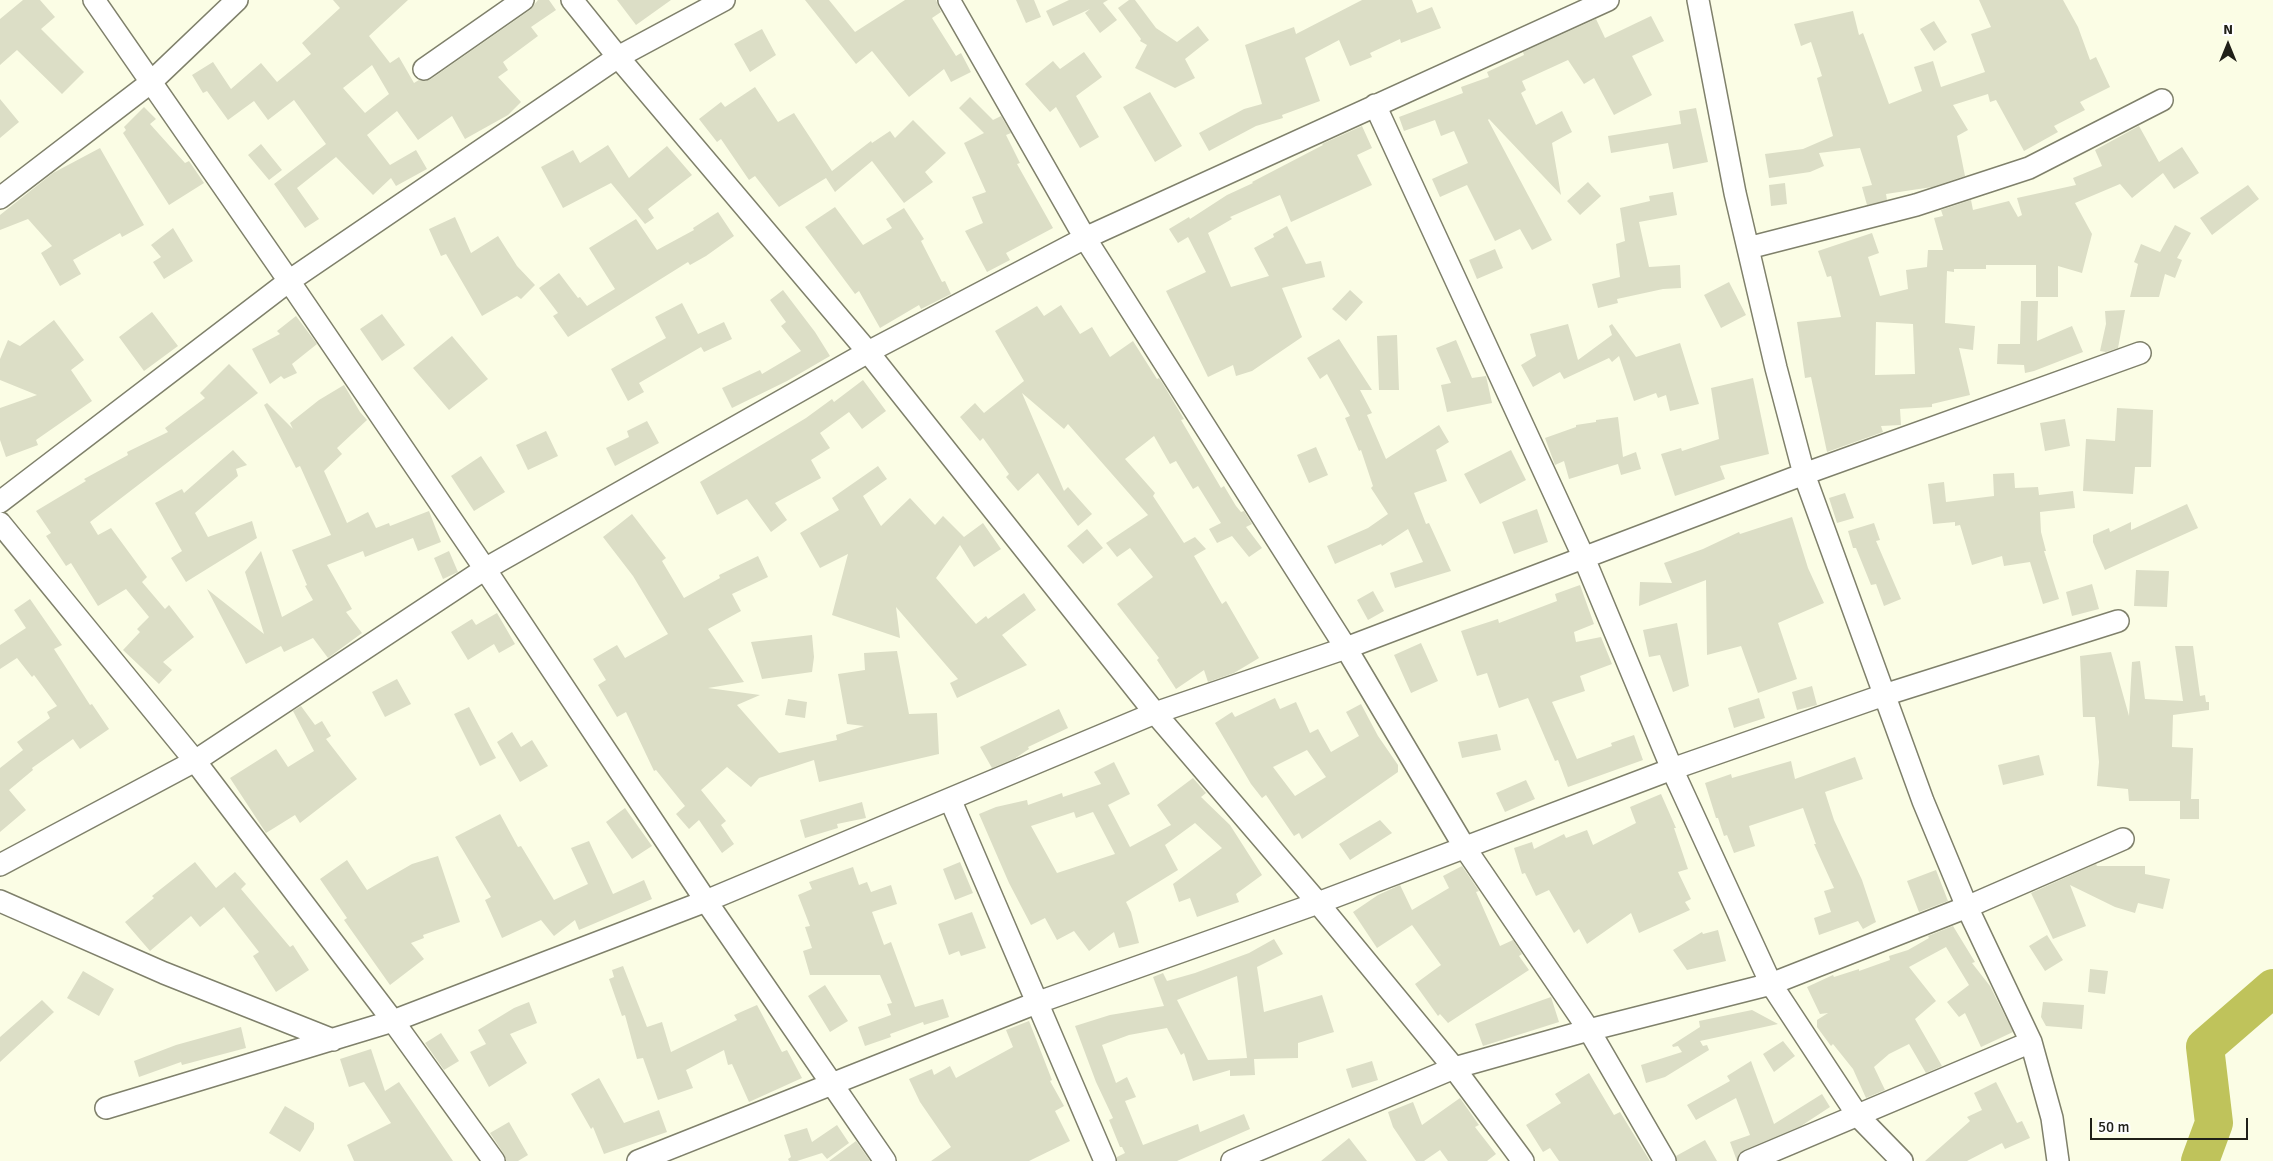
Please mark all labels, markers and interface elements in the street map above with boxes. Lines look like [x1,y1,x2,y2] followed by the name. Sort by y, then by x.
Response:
[2203,20,2253,70] north arrow
[2223,21,2233,38] text: N
[2093,1108,2250,1140] scale bar
[2098,1118,2129,1136] text: 50 m

